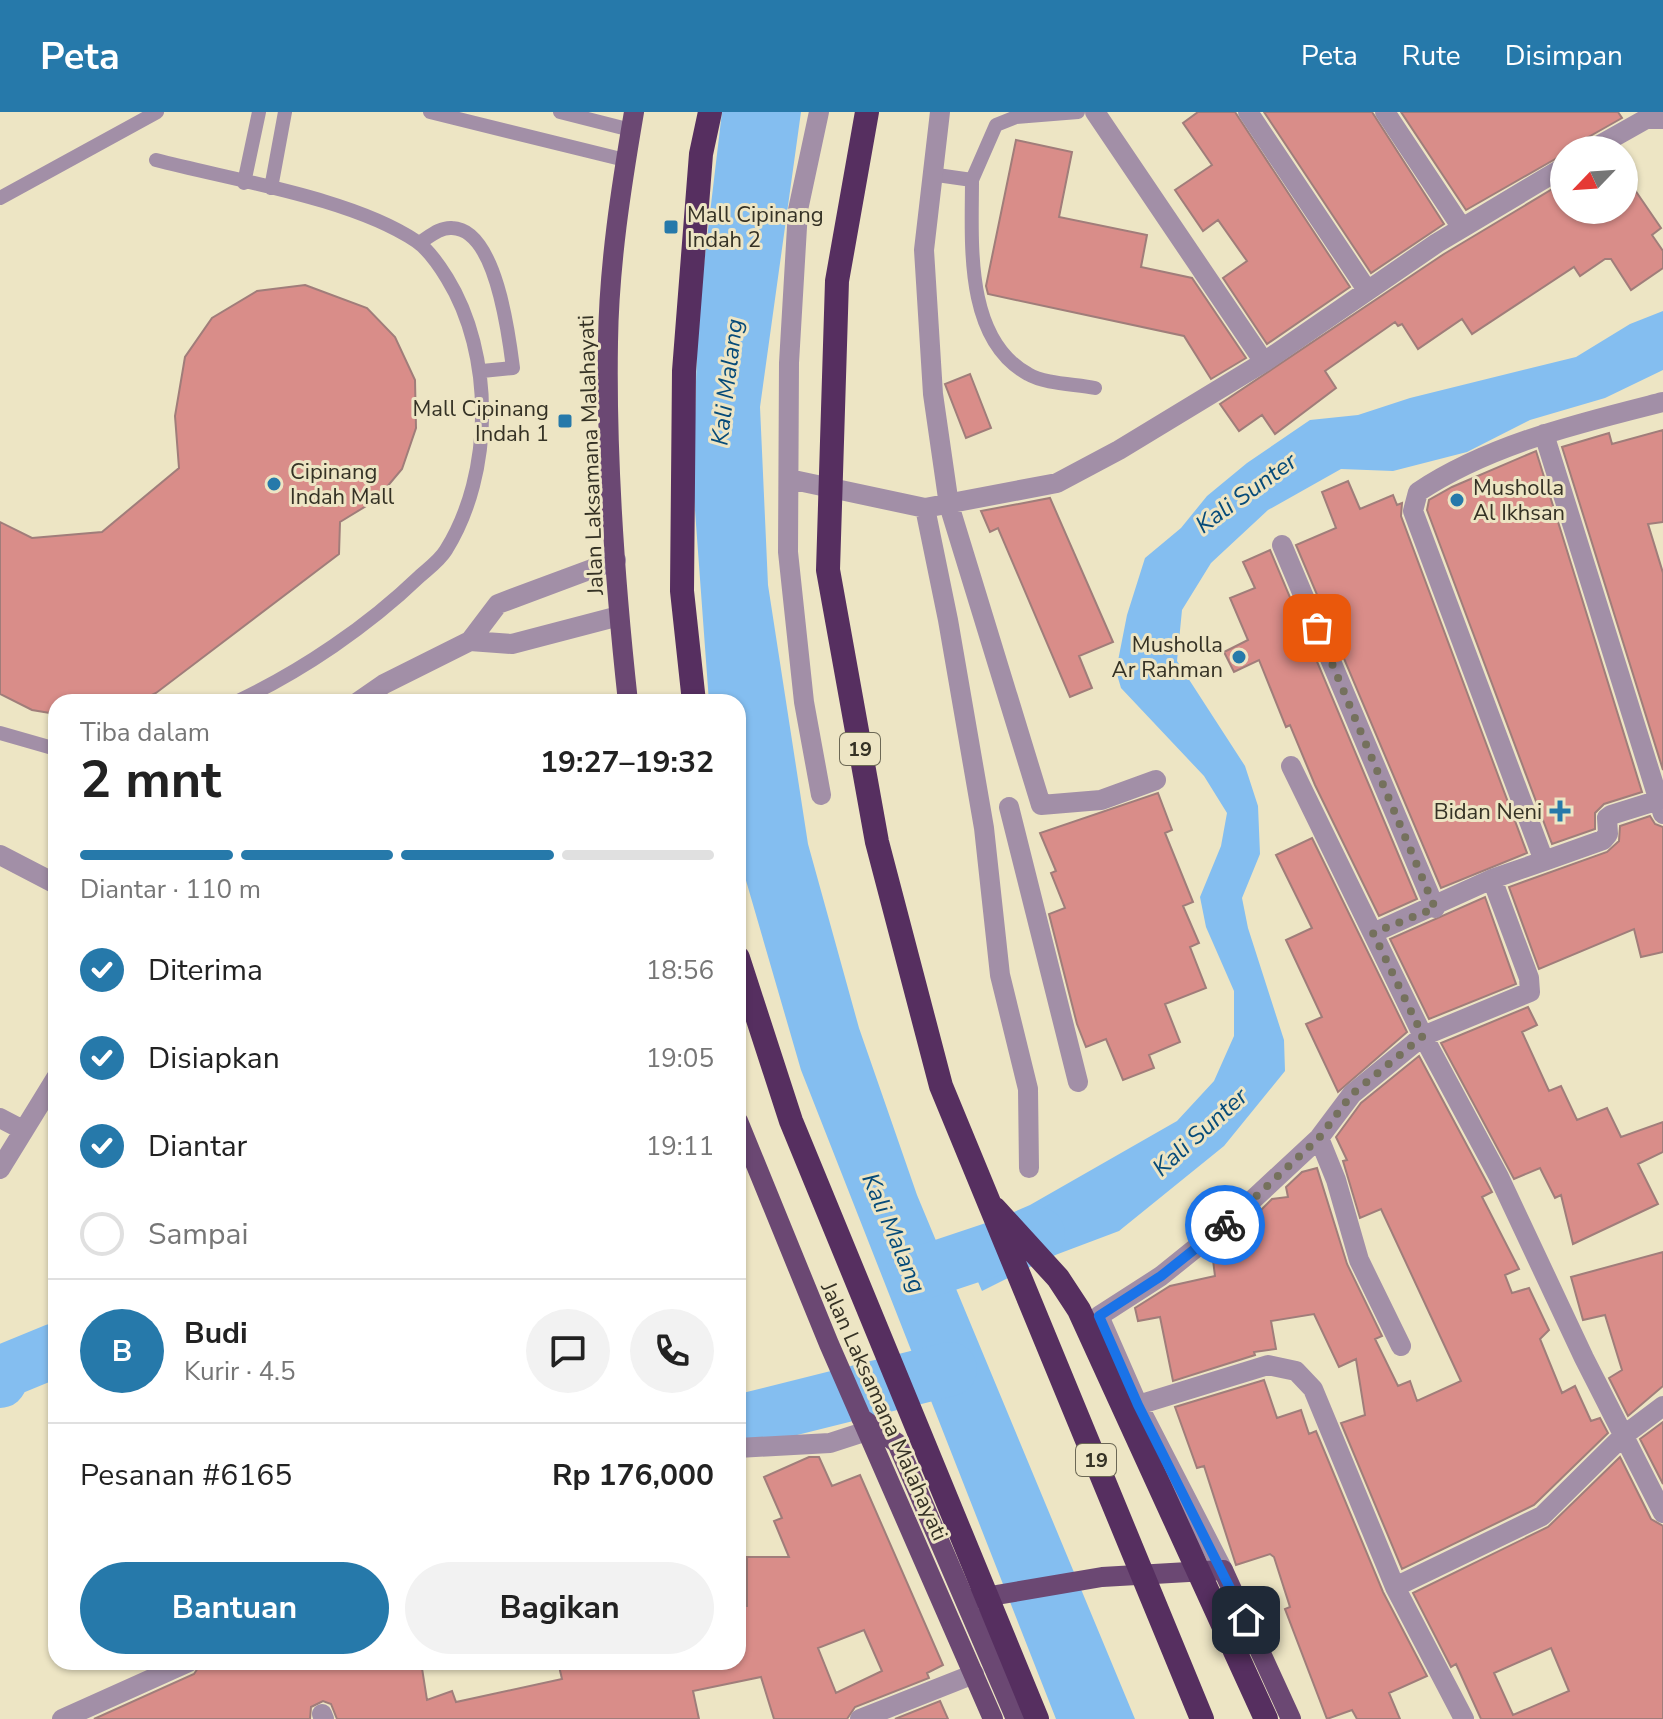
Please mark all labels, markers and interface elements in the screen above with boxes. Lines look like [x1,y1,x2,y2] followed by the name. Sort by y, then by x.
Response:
[40,31,120,82] text: Peta
[1301,37,1358,75] text: Peta
[1402,37,1461,75] text: Rute
[1505,37,1623,75] text: Disimpan
[1550,136,1638,224] north arrow
[1550,136,1638,224] map controls
[687,200,824,255] place label: Mall Cipinang Indah 2
[662,218,680,236] marker: Mall Cipinang Indah 2
[571,314,611,597] street label: Jalan Laksamana Malahayati
[703,317,751,447] water label: Kali Malang
[412,394,549,449] place label: Mall Cipinang Indah 1
[556,412,574,430] marker: Mall Cipinang Indah 1
[1189,445,1304,541] water label: Kali Sunter
[290,457,395,512] place label: Cipinang Indah Mall
[1473,473,1565,528] place label: Musholla Al Ikhsan
[265,475,283,493] marker: Cipinang Indah Mall
[1448,491,1466,509] marker: Musholla Al Ikhsan
[1283,594,1351,662] pin
[1295,606,1339,650] icon: bag
[1112,630,1223,685] place label: Musholla Ar Rahman
[1230,648,1248,666] marker: Musholla Ar Rahman
[80,715,210,750] text: Tiba dalam
[840,733,880,765] road number: 19
[540,742,714,783] text: 19:27–19:32
[80,744,221,815] text: 2 mnt
[1434,797,1542,827] place label: Bidan Neni
[1549,800,1571,822] marker: Bidan Neni
[80,872,261,907] text: Diantar · 110 m
[80,948,124,992] icon: check
[148,950,263,991] text: Diterima
[646,953,714,988] text: 18:56
[80,1036,124,1080] icon: check
[148,1038,280,1079] text: Disiapkan
[646,1041,714,1076] text: 19:05
[1145,1080,1256,1183] water label: Kali Sunter
[80,1124,124,1168] icon: check
[148,1126,247,1167] text: Diantar
[646,1129,714,1164] text: 19:11
[854,1168,934,1298] water label: Kali Malang
[1185,1185,1265,1265] courier
[1203,1203,1247,1247] icon: bike
[148,1214,248,1255] text: Sampai
[813,1276,955,1546] street label: Jalan Laksamana Malahayati
[526,1309,610,1393] button: chat
[630,1309,714,1393] button: phone
[184,1313,248,1354] text: Budi
[112,1331,132,1372] text: B
[184,1354,296,1389] text: Kurir · 4.5
[1076,1444,1116,1476] road number: 19
[80,1455,292,1496] text: Pesanan #6165
[552,1455,714,1496] text: Rp 176,000
[80,1562,389,1654] button: Bantuan
[405,1562,714,1654] button: Bagikan
[1212,1586,1280,1654] pin
[1224,1598,1268,1642] icon: home

